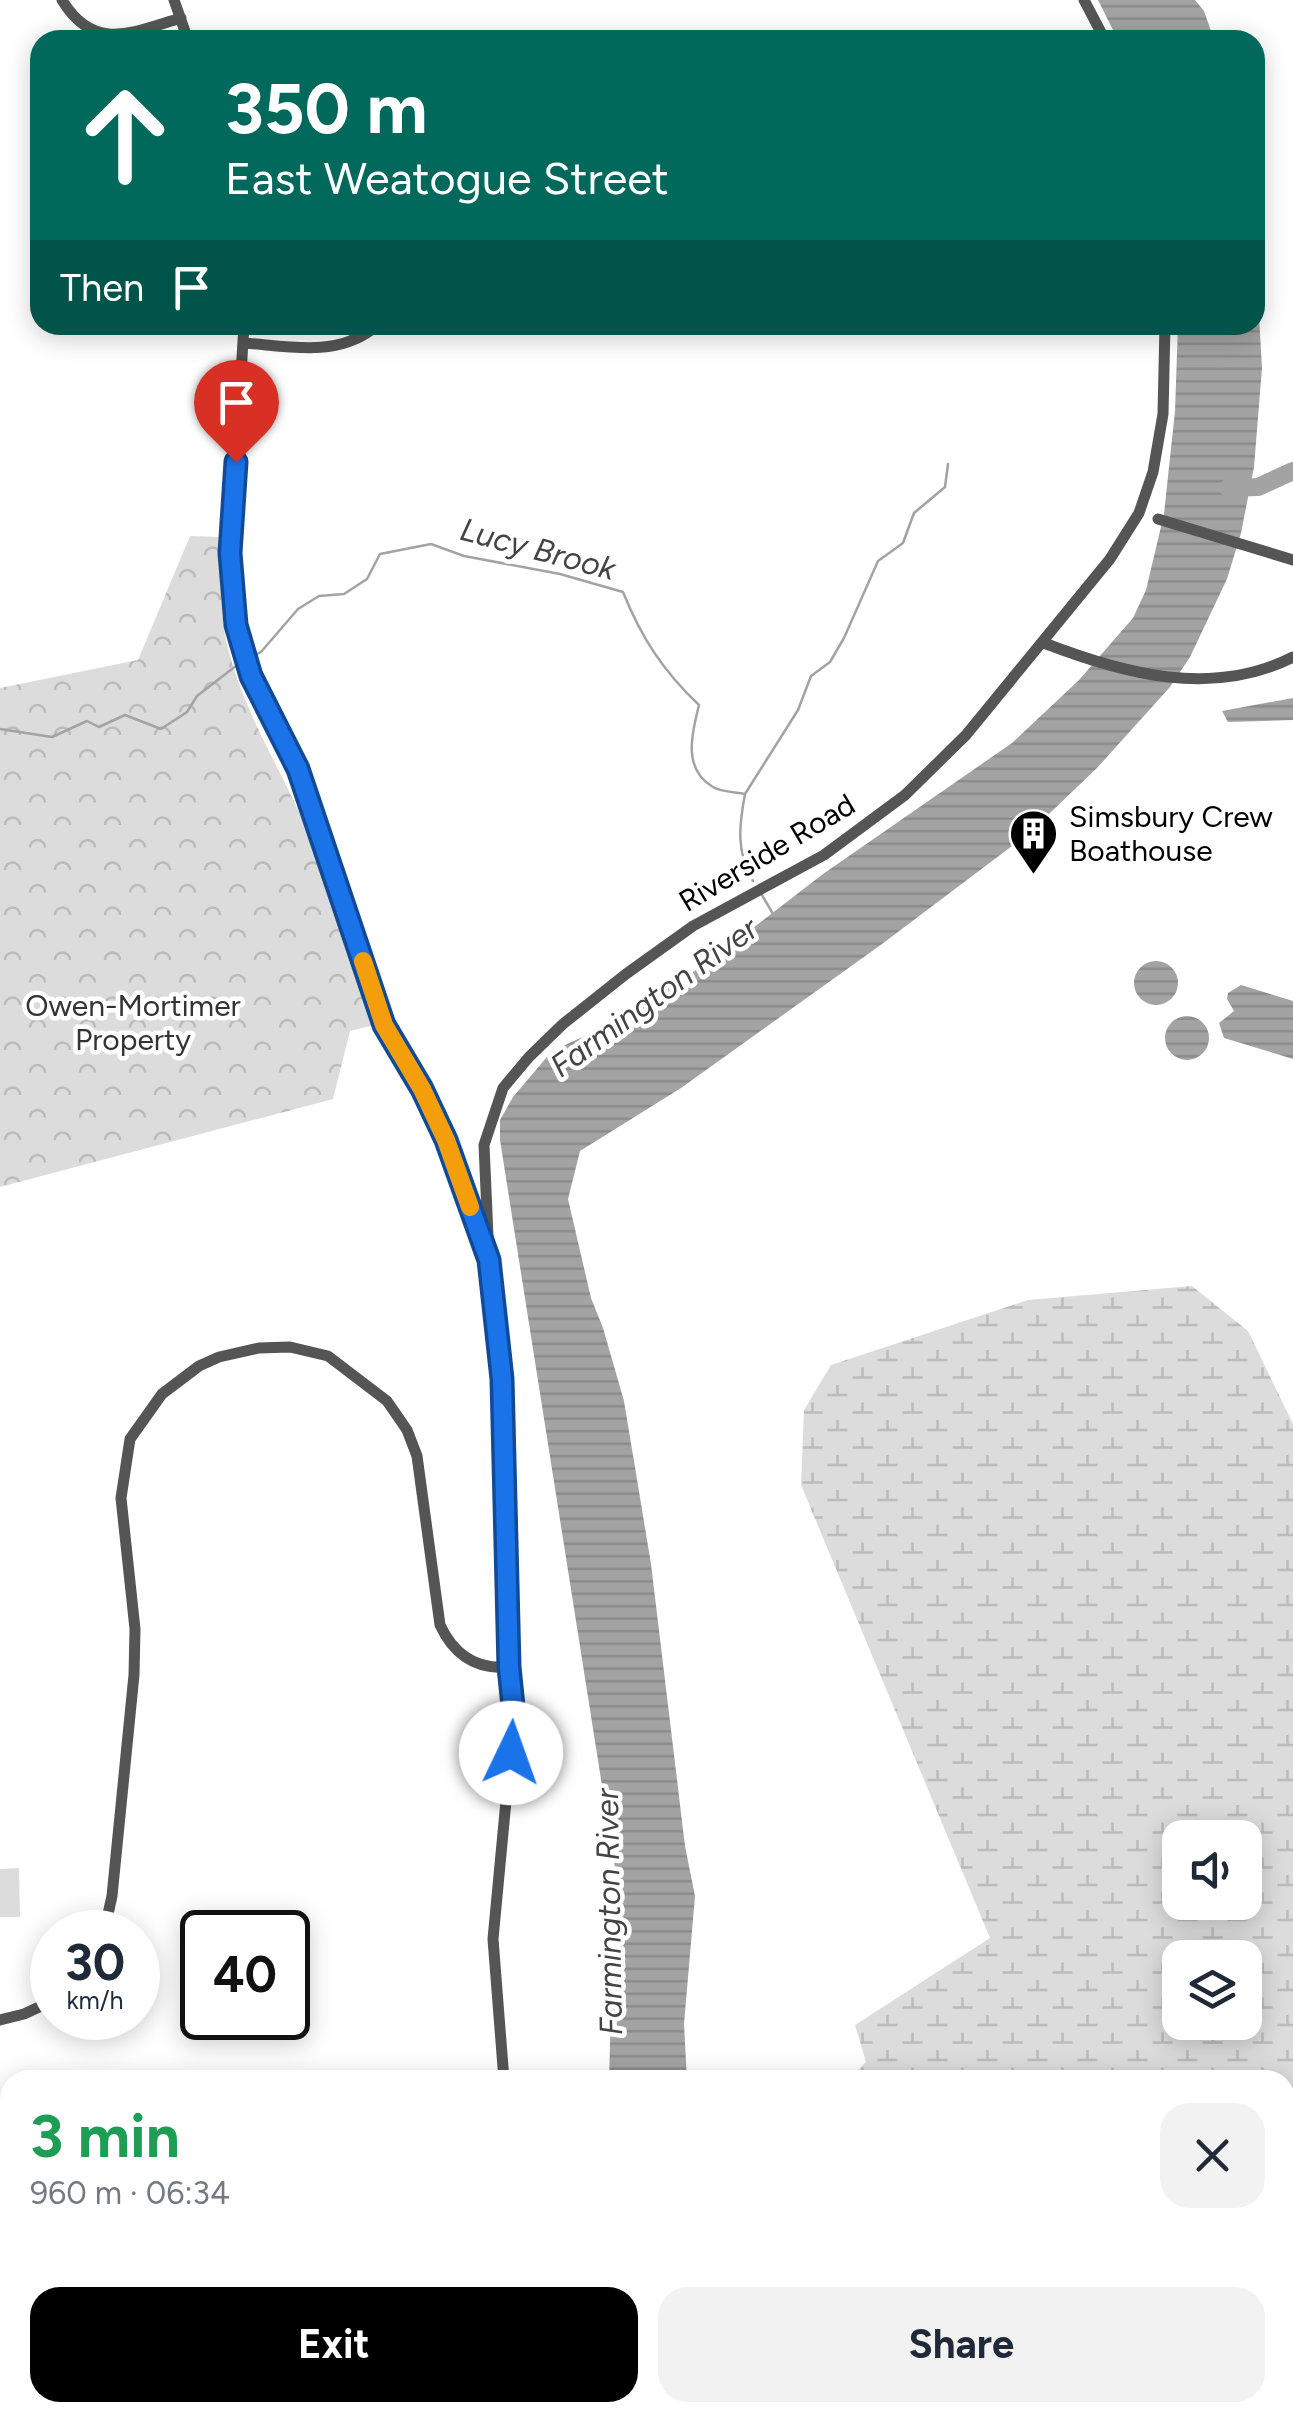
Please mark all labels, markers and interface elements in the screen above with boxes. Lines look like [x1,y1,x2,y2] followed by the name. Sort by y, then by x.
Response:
[225,66,428,151] text: 350 m
[60,70,190,200] icon: ahead
[225,151,669,205] text: East Weatogue Street
[164,260,219,315] icon: arrive
[60,265,144,311] text: Then
[194,360,279,463] pin
[209,375,264,430] icon: arrive
[456,510,621,588] water label: Lucy Brook
[672,785,862,920] street label: Riverside Road
[1069,798,1273,869] place label: Simsbury Crew Boathouse
[1008,808,1060,876] building icon: Simsbury Crew Boathouse
[543,908,766,1085] water label: Farmington River
[25,987,241,1058] park label: Owen-Mortimer Property
[459,1701,563,1805] position arrow
[588,1787,630,2036] water label: Farmington River
[1162,1820,1262,2040] map controls
[1162,1820,1262,1920] button: sound
[180,1910,310,2040] speed limit sign: 40
[65,1932,125,1993] text: 30
[1162,1940,1262,2040] button: layers
[66,1985,124,2015] text: km/h
[30,2100,180,2172] text: 3 min
[1160,2103,1265,2208] button: close
[30,2174,230,2212] text: 960 m · 06:34
[30,2287,638,2402] button: Exit
[658,2287,1265,2402] button: Share

